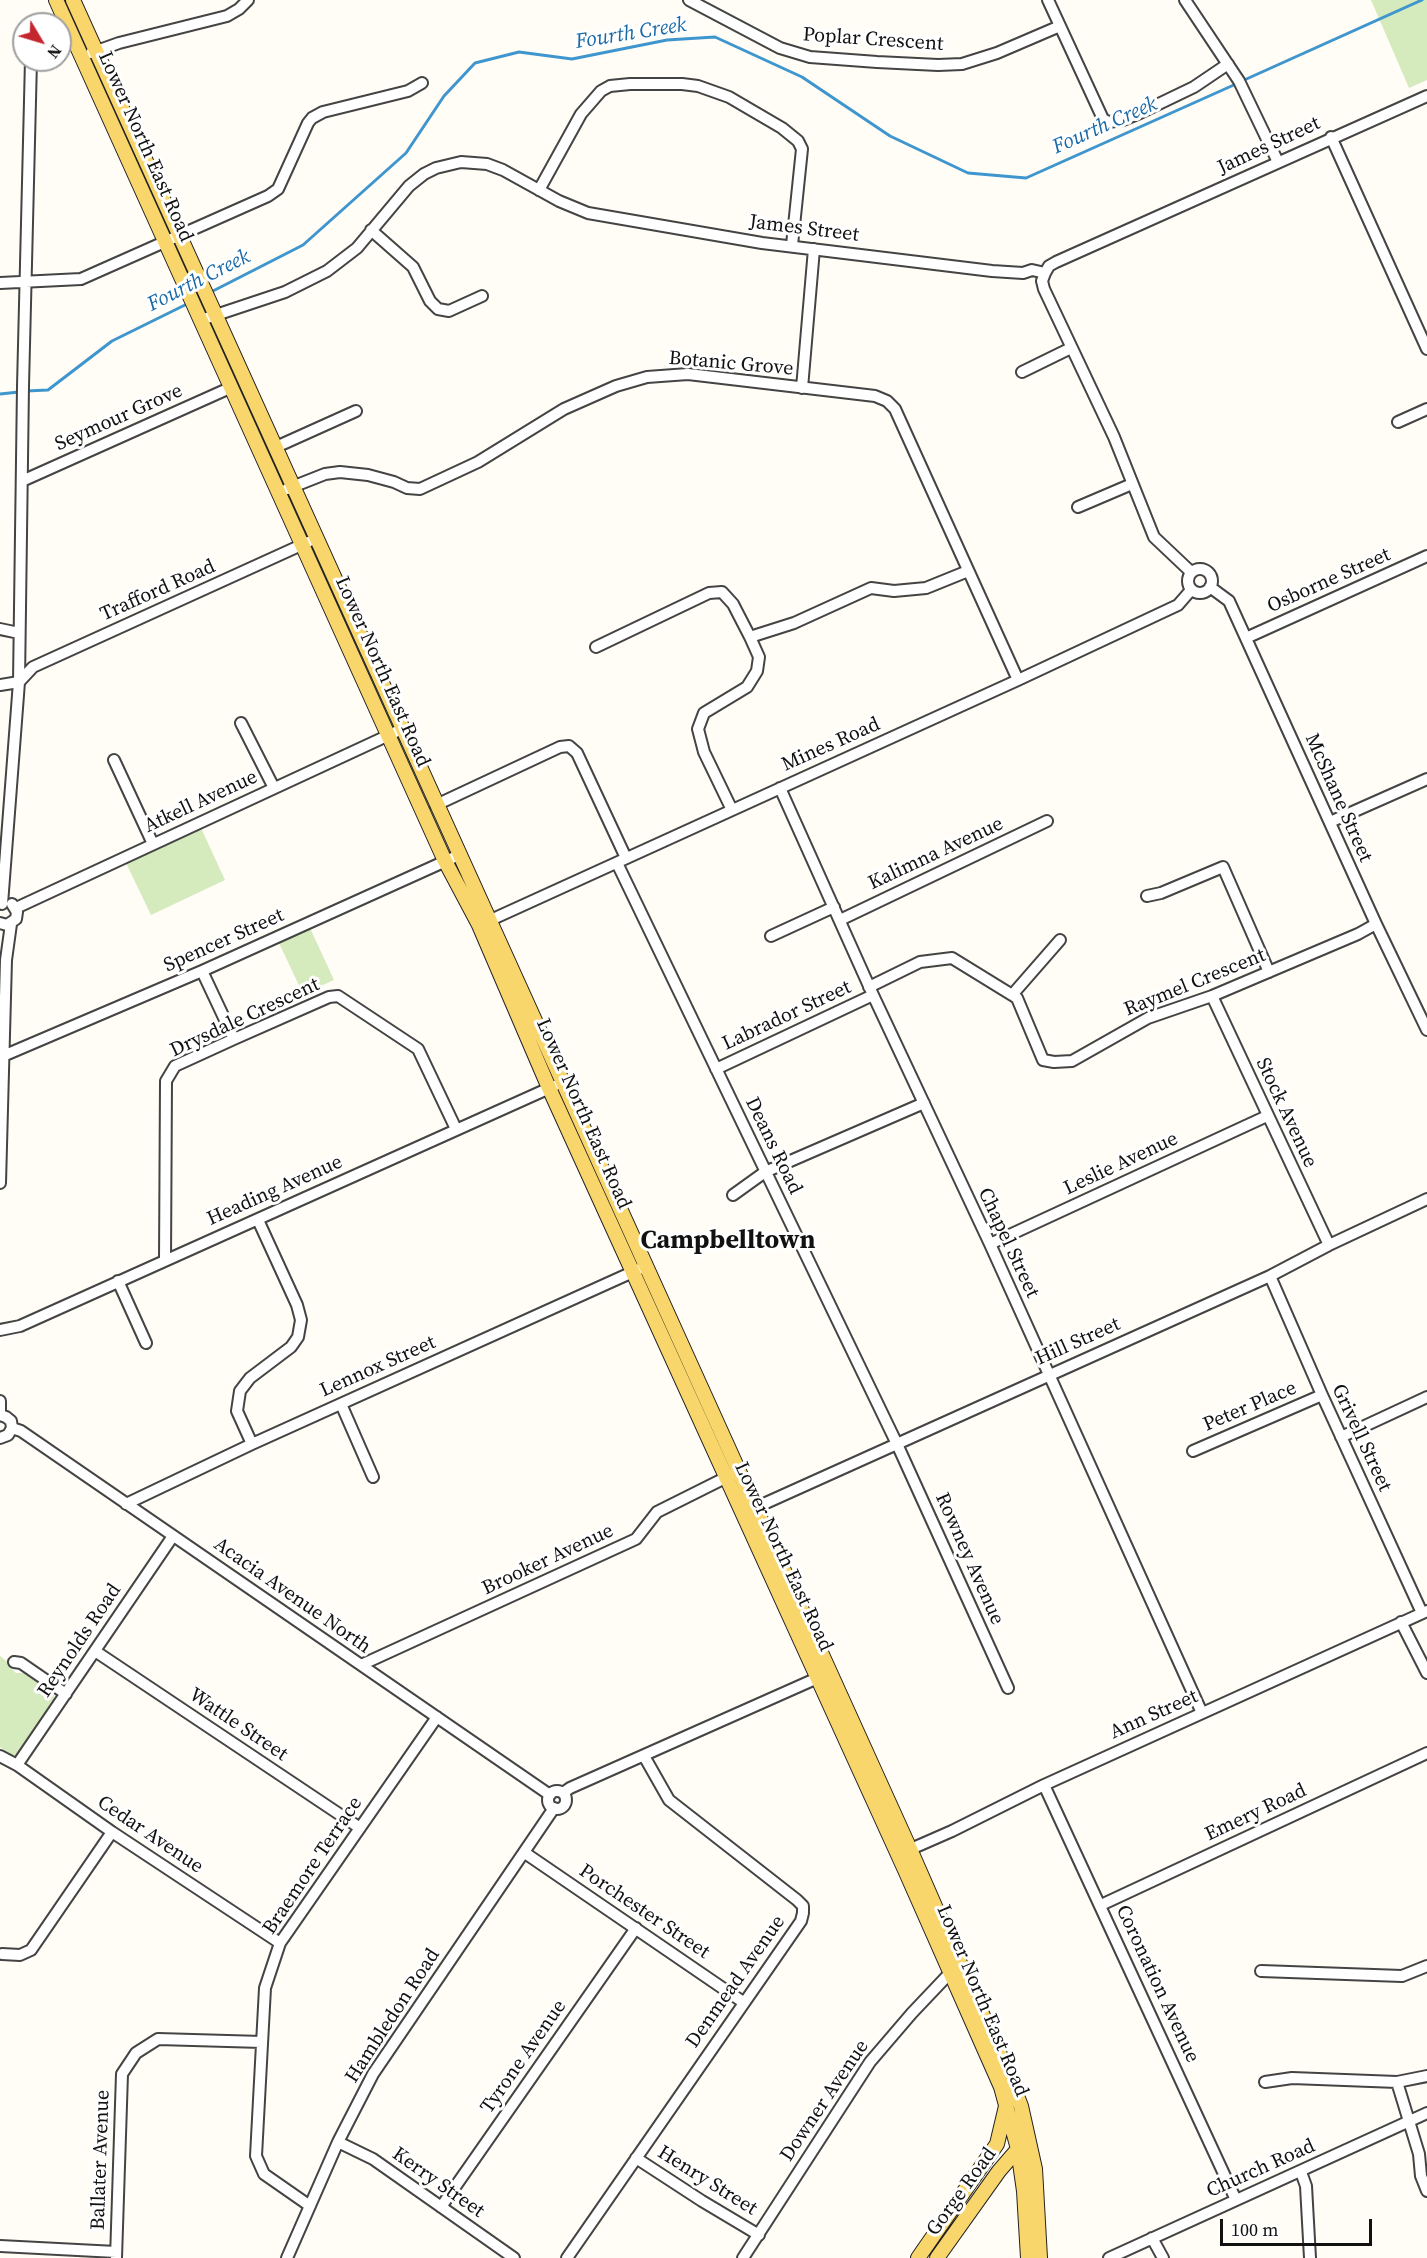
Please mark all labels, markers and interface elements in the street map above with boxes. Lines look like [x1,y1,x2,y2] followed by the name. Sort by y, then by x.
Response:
[12,12,72,72] north arrow
[574,13,688,55] water label: Fourth Creek
[802,23,944,57] street label: Poplar Crescent
[42,40,67,63] text: N
[92,48,198,246] street label: Lower North East Road
[1049,92,1161,160] water label: Fourth Creek
[1214,112,1324,180] street label: James Street
[748,210,860,248] street label: James Street
[143,244,255,318] water label: Fourth Creek
[668,347,794,381] street label: Botanic Grove
[52,379,186,457] street label: Seymour Grove
[1264,543,1394,619] street label: Osborne Street
[97,555,219,627] street label: Trafford Road
[329,573,435,771] street label: Lower North East Road
[778,713,884,777] street label: Mines Road
[1299,730,1377,866] street label: McShane Street
[141,765,261,839] street label: Atkell Avenue
[865,812,1007,896] street label: Kalimna Avenue
[160,904,288,978] street label: Spencer Street
[1121,944,1269,1022] street label: Raymel Crescent
[167,973,323,1063] street label: Drysdale Crescent
[719,976,855,1056] street label: Labrador Street
[530,1015,636,1213] street label: Lower North East Road
[1250,1054,1322,1172] street label: Stock Avenue
[739,1094,807,1198] street label: Deans Road
[1060,1127,1182,1201] street label: Leslie Avenue
[204,1150,346,1232] street label: Heading Avenue
[972,1184,1044,1302] street label: Chapel Street
[640,1225,816,1257] district label: Campbelltown
[1032,1313,1124,1371] street label: Hill Street
[317,1331,439,1403] street label: Lennox Street
[1200,1377,1300,1437] street label: Peter Place
[1326,1380,1396,1496] street label: Grivell Street
[729,1459,837,1655] street label: Lower North East Road
[929,1489,1009,1629] street label: Rowney Avenue
[479,1519,617,1601] street label: Brooker Avenue
[209,1533,375,1659] street label: Acacia Avenue North
[33,1580,127,1702] street label: Reynolds Road
[184,1683,292,1767] street label: Wattle Street
[1106,1685,1202,1745] street label: Ann Street
[1201,1779,1311,1847] street label: Emery Road
[92,1791,208,1879] street label: Cedar Avenue
[258,1793,368,1939] street label: Braemore Terrace
[574,1859,714,1965] street label: Porchester Street
[1110,1901,1204,2067] street label: Coronation Avenue
[931,1902,1033,2100] street label: Lower North East Road
[681,1911,791,2053] street label: Denmead Avenue
[341,1944,445,2088] street label: Hambledon Road
[476,1995,572,2119] street label: Tyrone Avenue
[775,2036,875,2166] street label: Downer Avenue
[87,2090,115,2230] street label: Ballater Avenue
[1203,2134,1319,2204] street label: Church Road
[653,2141,761,2221] street label: Henry Street
[387,2143,489,2223] street label: Kerry Street
[922,2143,1002,2241] street label: Gorge Road
[1223,2207,1374,2245] scale bar
[1231,2217,1278,2242] text: 100 m

